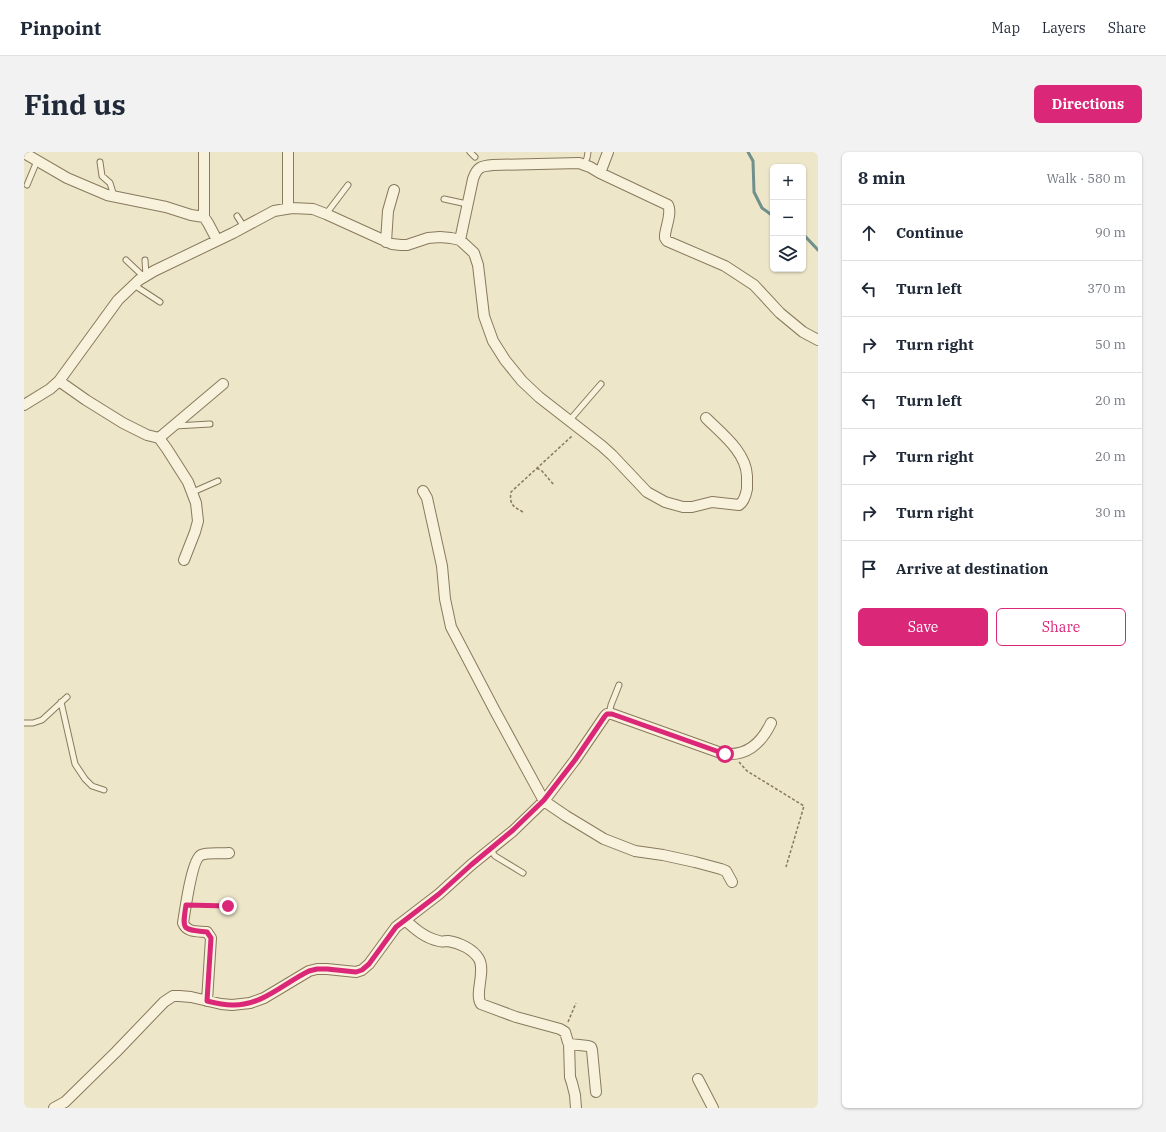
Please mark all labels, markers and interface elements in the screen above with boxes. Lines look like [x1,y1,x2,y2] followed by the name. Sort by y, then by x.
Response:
[20,16,101,40] text: Pinpoint
[992,19,1020,37] text: Map
[1042,19,1086,37] text: Layers
[1108,19,1146,37] text: Share
[1034,85,1142,123] button: Directions
[24,86,126,123] text: Find us
[770,164,806,272] map controls
[770,164,806,200] button: +
[858,167,906,189] text: 8 min
[1047,170,1126,187] text: Walk · 580 m
[770,200,806,236] button: −
[858,222,880,244] icon: ahead
[896,223,963,242] text: Continue
[1095,224,1126,241] text: 90 m
[770,236,806,272] button: layers
[858,278,880,300] icon: left
[896,279,962,298] text: Turn left
[1087,280,1126,297] text: 370 m
[858,334,880,356] icon: right
[896,335,974,354] text: Turn right
[1095,336,1126,353] text: 50 m
[858,390,880,412] icon: left
[896,391,962,410] text: Turn left
[1095,392,1126,409] text: 20 m
[858,446,880,468] icon: right
[896,447,974,466] text: Turn right
[1095,448,1126,465] text: 20 m
[858,502,880,524] icon: right
[896,503,974,522] text: Turn right
[1095,504,1126,521] text: 30 m
[858,558,880,580] icon: arrive
[896,559,1048,578] text: Arrive at destination
[858,608,988,646] button: Save
[996,608,1126,646] button: Share
[716,745,734,763] route start
[219,897,237,915] route end

